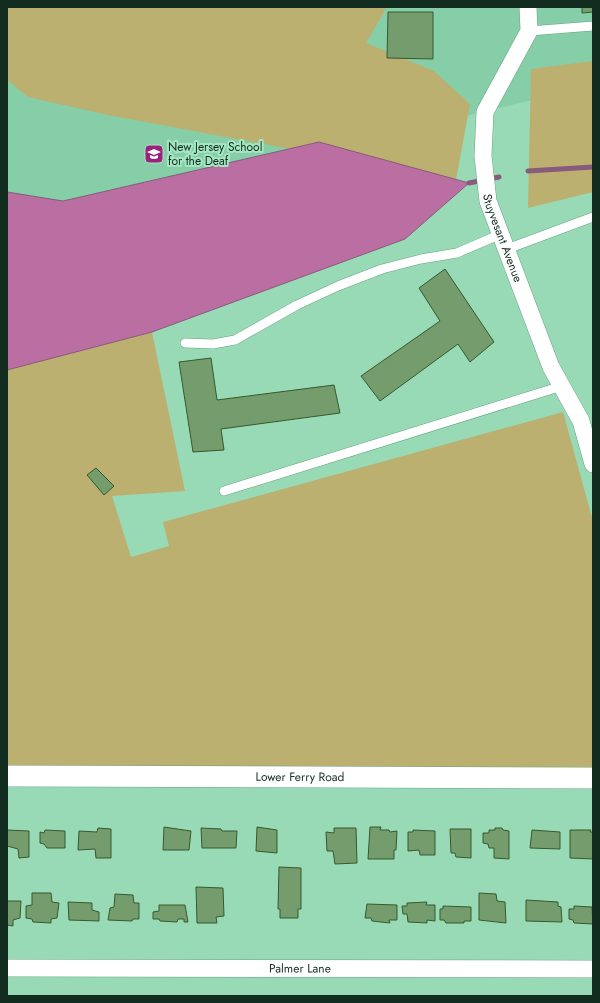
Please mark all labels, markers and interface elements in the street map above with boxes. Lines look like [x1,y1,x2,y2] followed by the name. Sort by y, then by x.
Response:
[168,138,262,170] place label: New Jersey School for the Deaf
[143,143,165,165] school or university icon: New Jersey School for the Deaf
[478,193,527,285] street label: Stuyvesant Avenue
[255,768,344,786] street label: Lower Ferry Road
[269,959,331,978] street label: Palmer Lane

